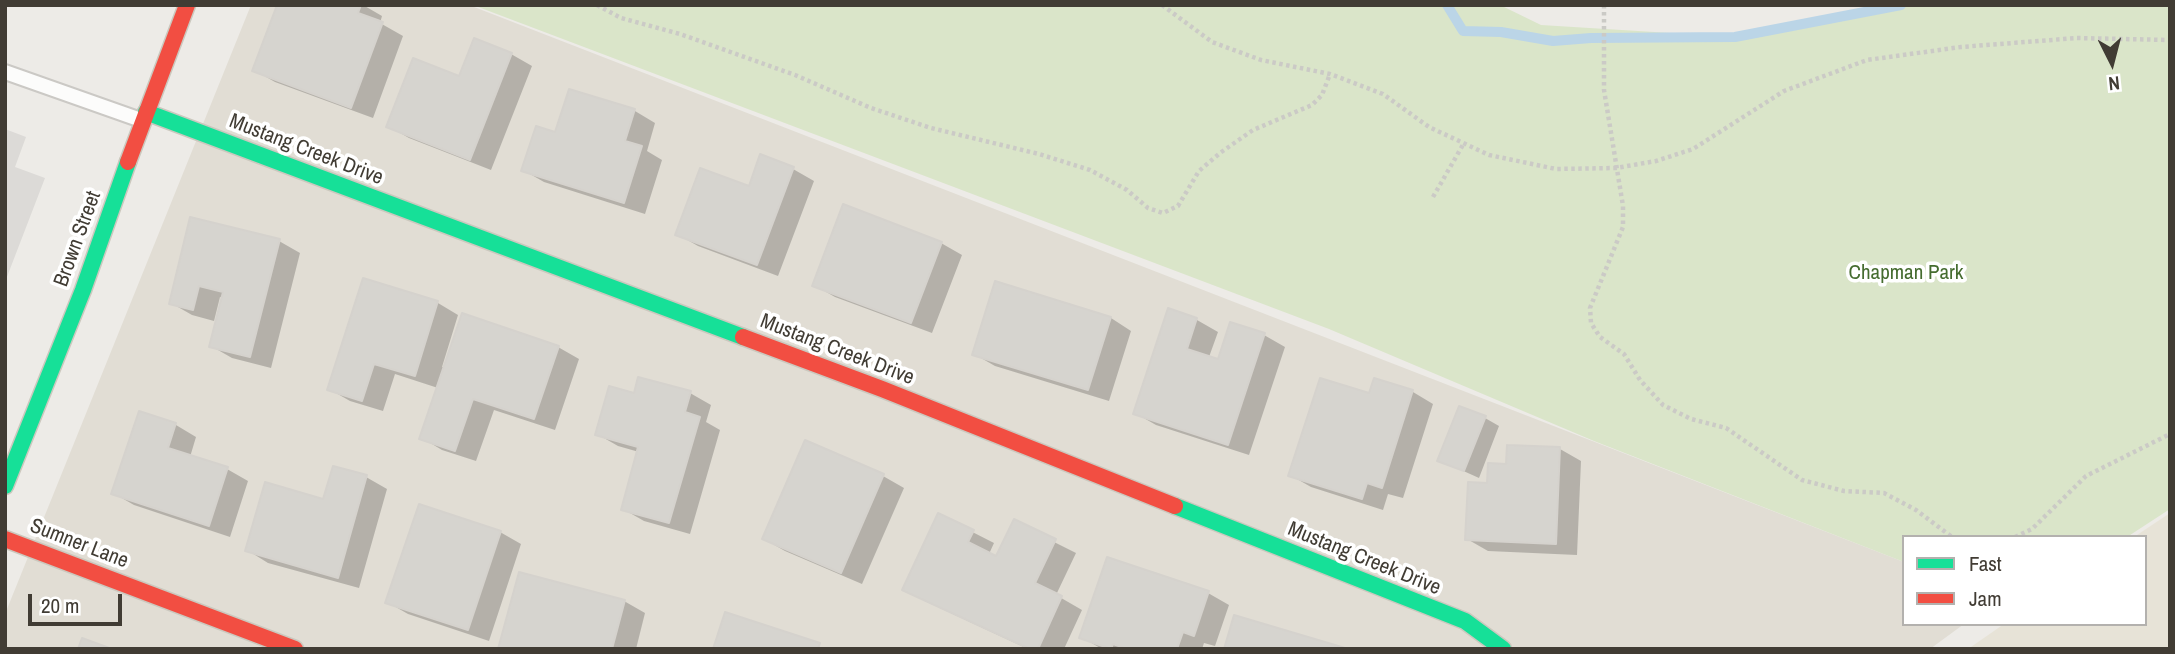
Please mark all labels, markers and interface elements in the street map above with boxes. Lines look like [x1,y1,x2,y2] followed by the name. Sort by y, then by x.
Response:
[2077,28,2147,98] north arrow
[2107,70,2121,97] text: N
[226,109,386,191] street label: Mustang Creek Drive
[49,188,107,290] street label: Brown Street
[1849,260,1963,286] park label: Chapman Park
[757,309,917,391] street label: Mustang Creek Drive
[26,514,132,574] street label: Sumner Lane
[1284,517,1444,601] street label: Mustang Creek Drive
[1902,535,2147,626] legend
[1969,549,2002,578] text: Fast
[32,580,126,624] scale bar
[1969,584,2002,613] text: Jam
[41,591,79,620] text: 20 m

